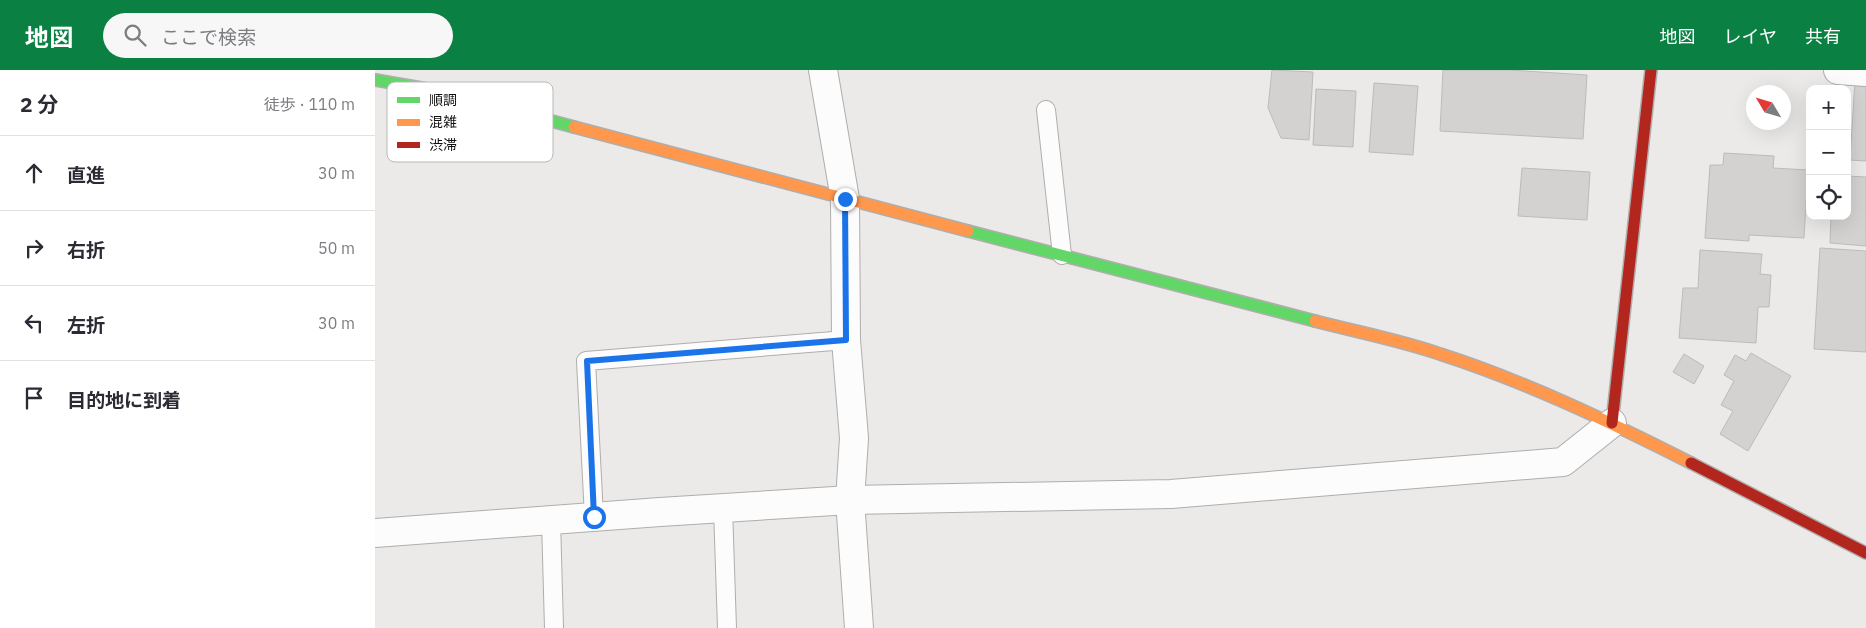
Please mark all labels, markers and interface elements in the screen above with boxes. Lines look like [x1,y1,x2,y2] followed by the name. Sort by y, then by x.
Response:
[103,13,453,58] search box
[25,21,73,53] text: 地図
[121,21,149,49] icon: search
[161,25,256,49] text: ここで検索
[1660,25,1696,48] text: 地図
[1724,25,1777,48] text: レイヤ
[1805,25,1841,48] text: 共有
[387,82,553,162] legend
[1746,85,1791,130] north arrow
[1806,85,1851,220] map controls
[1806,85,1851,130] button: +
[20,90,59,118] text: 2 分
[429,91,457,109] text: 順調
[264,94,355,114] text: 徒歩 · 110 m
[429,113,457,131] text: 混雑
[1806,130,1851,175] button: −
[429,136,457,154] text: 渋滞
[20,159,48,187] icon: ahead
[67,163,105,187] text: 直進
[318,163,355,183] text: 30 m
[1806,175,1851,220] button: locate
[834,188,857,211] route end
[20,234,48,262] icon: right
[67,238,105,262] text: 右折
[318,238,355,258] text: 50 m
[20,309,48,337] icon: left
[67,313,105,337] text: 左折
[318,313,355,333] text: 30 m
[20,384,48,412] icon: arrive
[67,388,181,412] text: 目的地に到着
[583,506,606,529] route start

